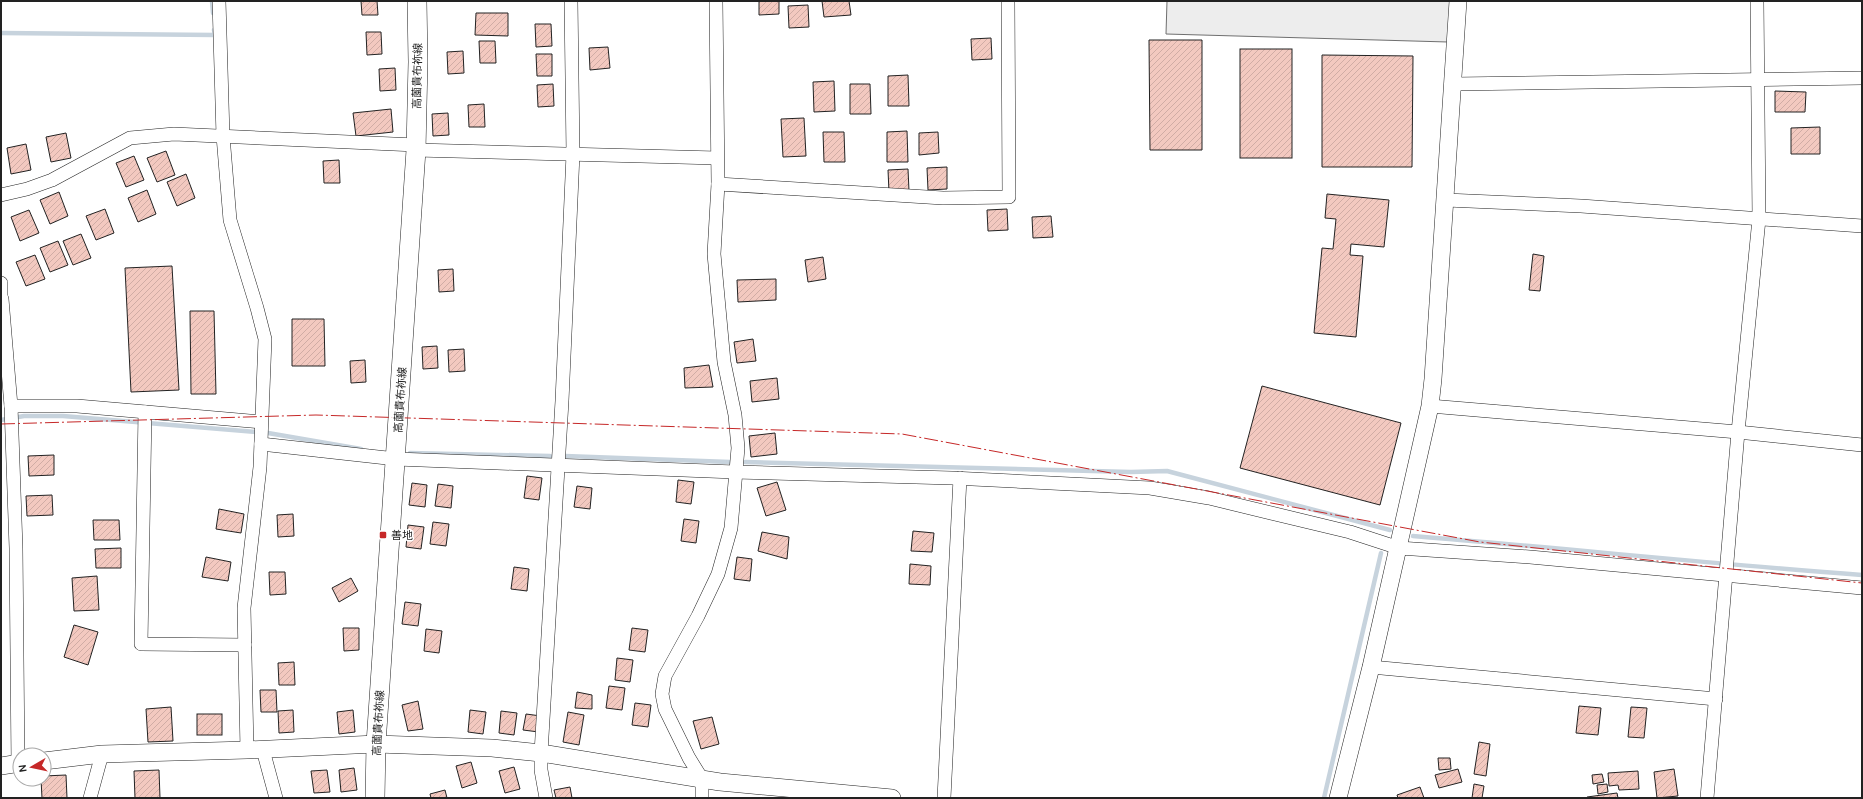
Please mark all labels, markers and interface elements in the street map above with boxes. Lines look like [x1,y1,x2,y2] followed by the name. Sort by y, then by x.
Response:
[410,43,425,109] street label: 高薗貴布祢線
[392,367,409,433] street label: 高薗貴布祢線
[391,529,413,542] place label: 善地
[378,530,388,540] marker: 善地
[370,690,387,756] street label: 高薗貴布祢線
[12,747,52,787] north arrow
[16,764,30,773] text: N

